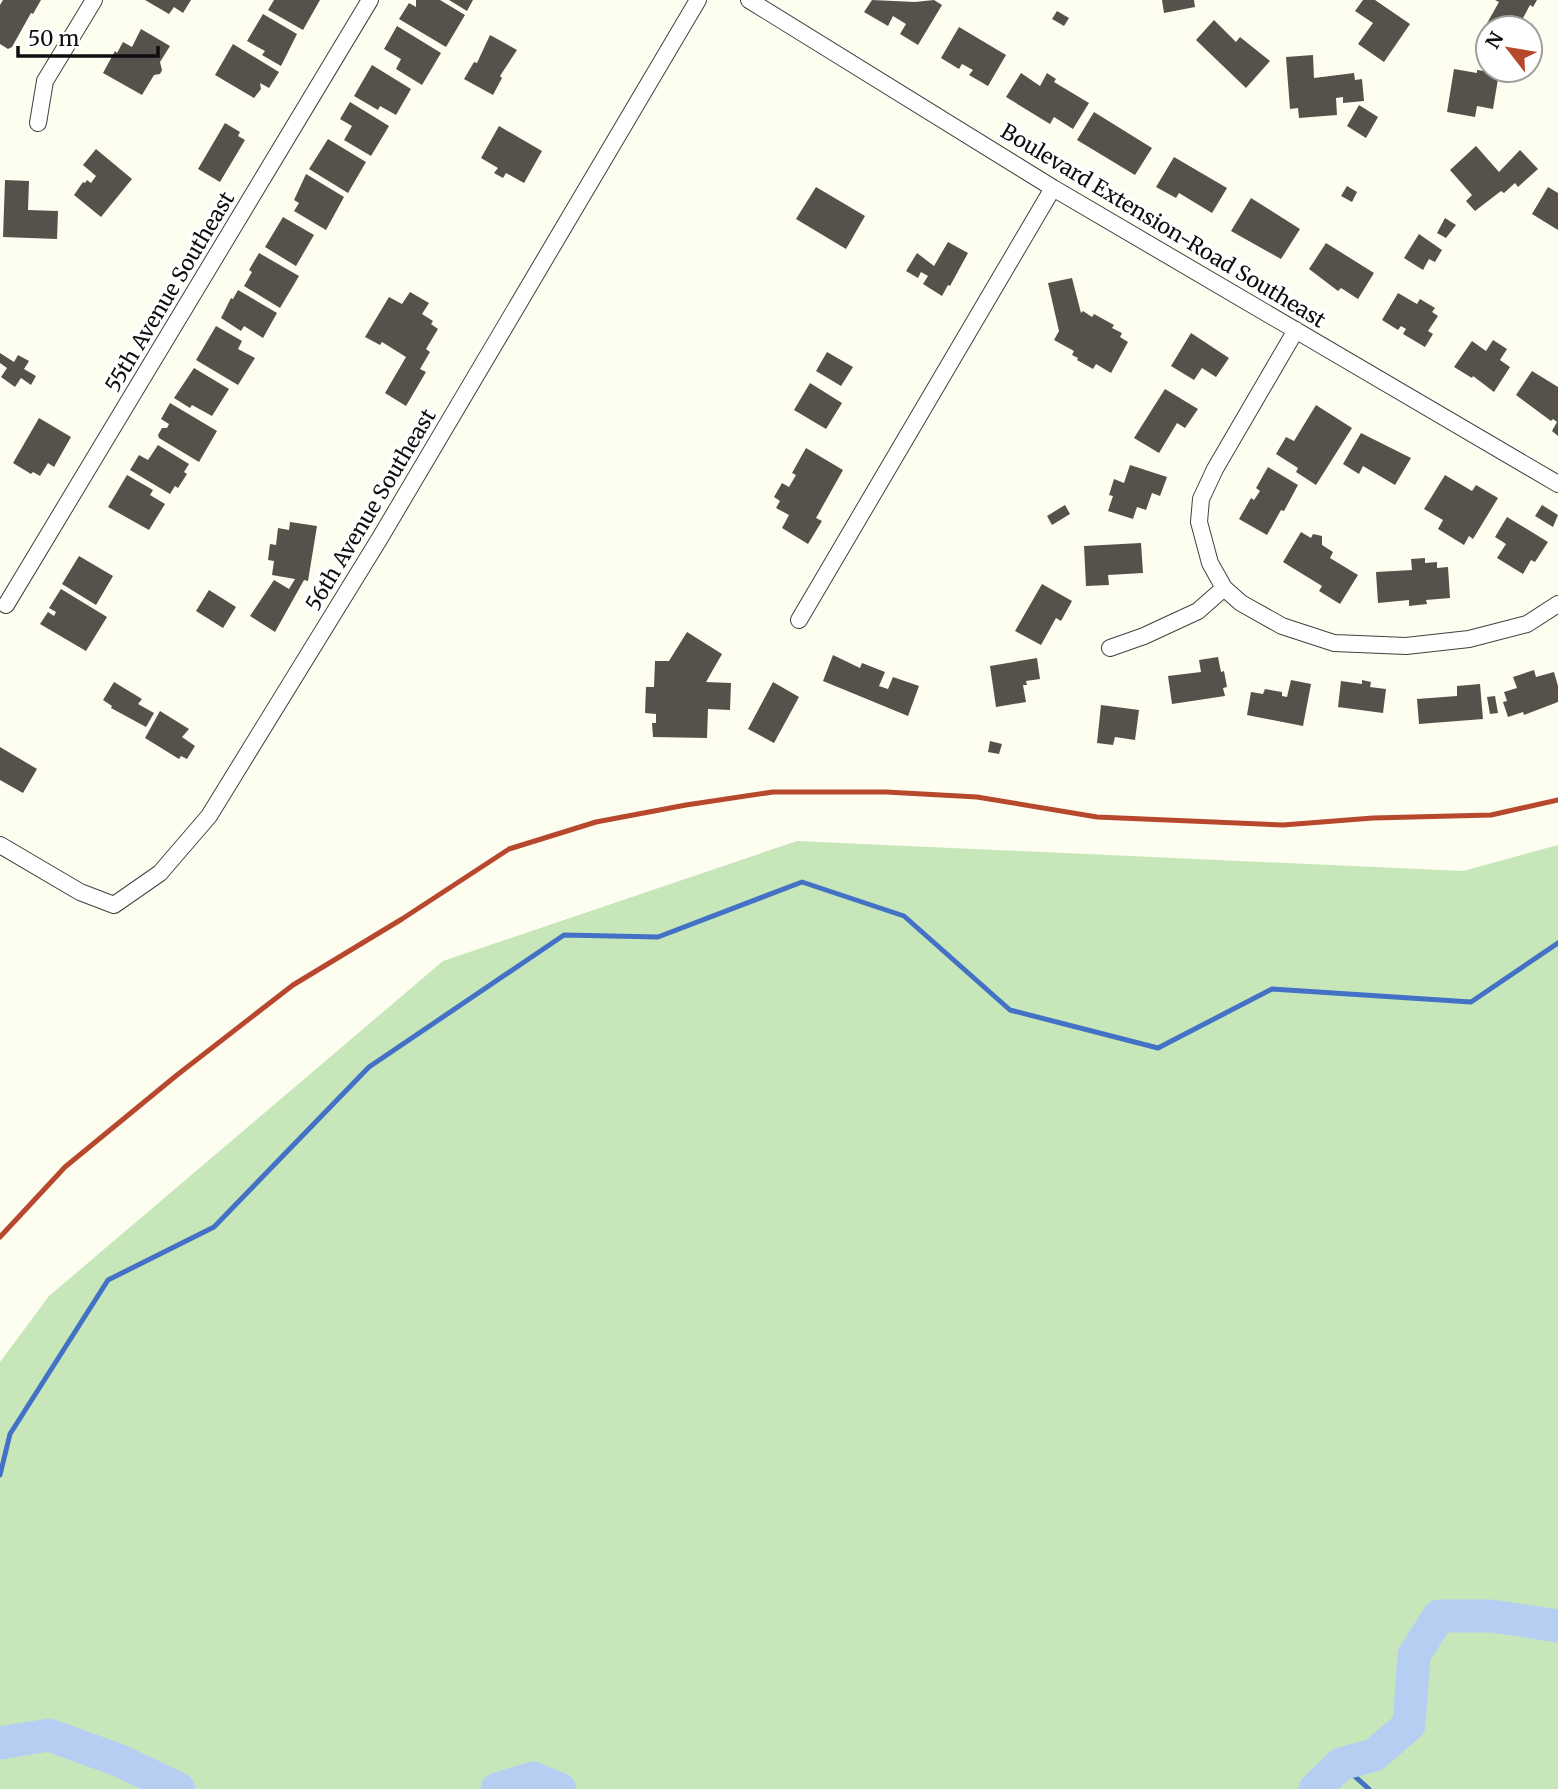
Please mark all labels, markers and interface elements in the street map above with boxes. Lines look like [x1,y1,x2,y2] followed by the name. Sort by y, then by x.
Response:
[18,14,158,58] scale bar
[1474,14,1544,84] north arrow
[28,25,79,52] text: 50 m
[1480,28,1509,53] text: N
[996,118,1331,334] street label: Boulevard Extension-Road Southeast
[99,187,240,397] street label: 55th Avenue Southeast
[300,404,442,616] street label: 56th Avenue Southeast

